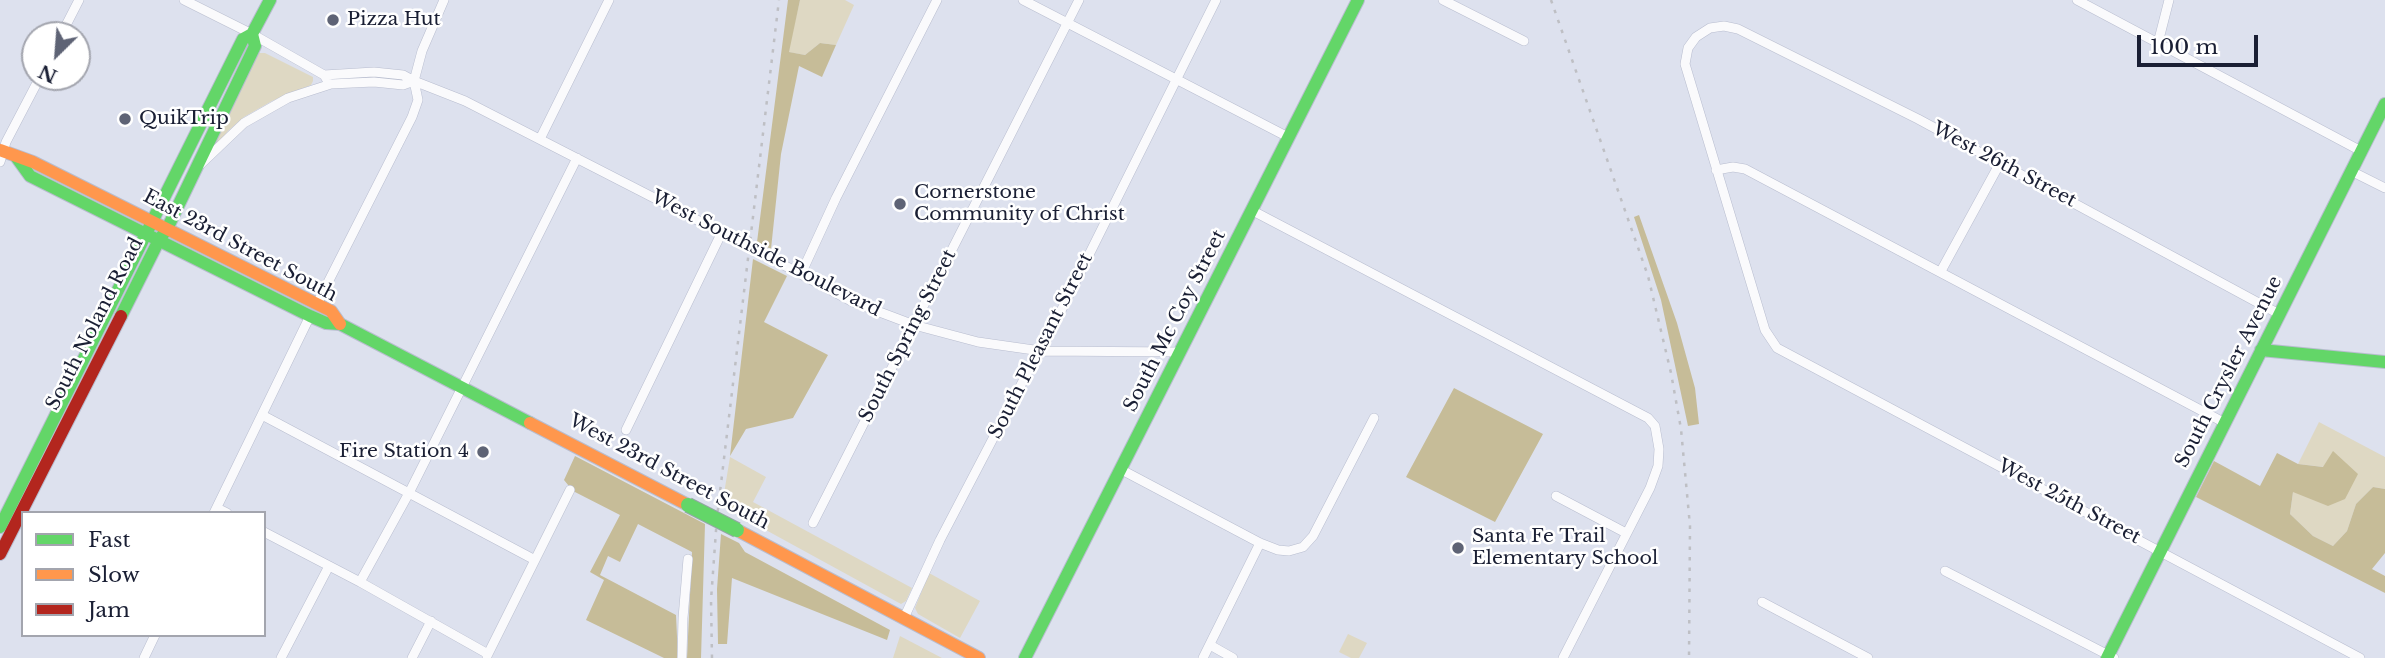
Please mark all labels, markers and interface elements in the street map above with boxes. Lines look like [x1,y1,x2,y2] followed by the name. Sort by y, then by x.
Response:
[347,9,441,31] place label: Pizza Hut
[325,12,341,28] marker: Pizza Hut
[21,21,91,91] north arrow
[2140,21,2261,65] scale bar
[2150,34,2218,60] text: 100 m
[35,59,61,88] text: N
[139,108,229,130] place label: QuikTrip
[117,111,133,127] marker: QuikTrip
[1928,117,2080,213] street label: West 26th Street
[914,182,1125,226] place label: Cornerstone Community of Christ
[139,185,341,307] street label: East 23rd Street South
[647,186,885,322] street label: West Southside Boulevard
[892,196,908,212] marker: Cornerstone Community of Christ
[1119,226,1231,416] street label: South Mc Coy Street
[42,234,148,414] street label: South Noland Road
[855,246,961,426] street label: South Spring Street
[984,249,1098,443] street label: South Pleasant Street
[2171,272,2287,472] street label: South Crysler Avenue
[565,409,773,535] street label: West 23rd Street South
[339,441,469,463] place label: Fire Station 4
[475,444,491,460] marker: Fire Station 4
[1994,455,2144,549] street label: West 25th Street
[21,511,266,637] legend
[1472,526,1658,570] place label: Santa Fe Trail Elementary School
[88,527,130,553] text: Fast
[1450,540,1466,556] marker: Santa Fe Trail Elementary School
[88,562,140,588] text: Slow
[88,597,130,623] text: Jam

